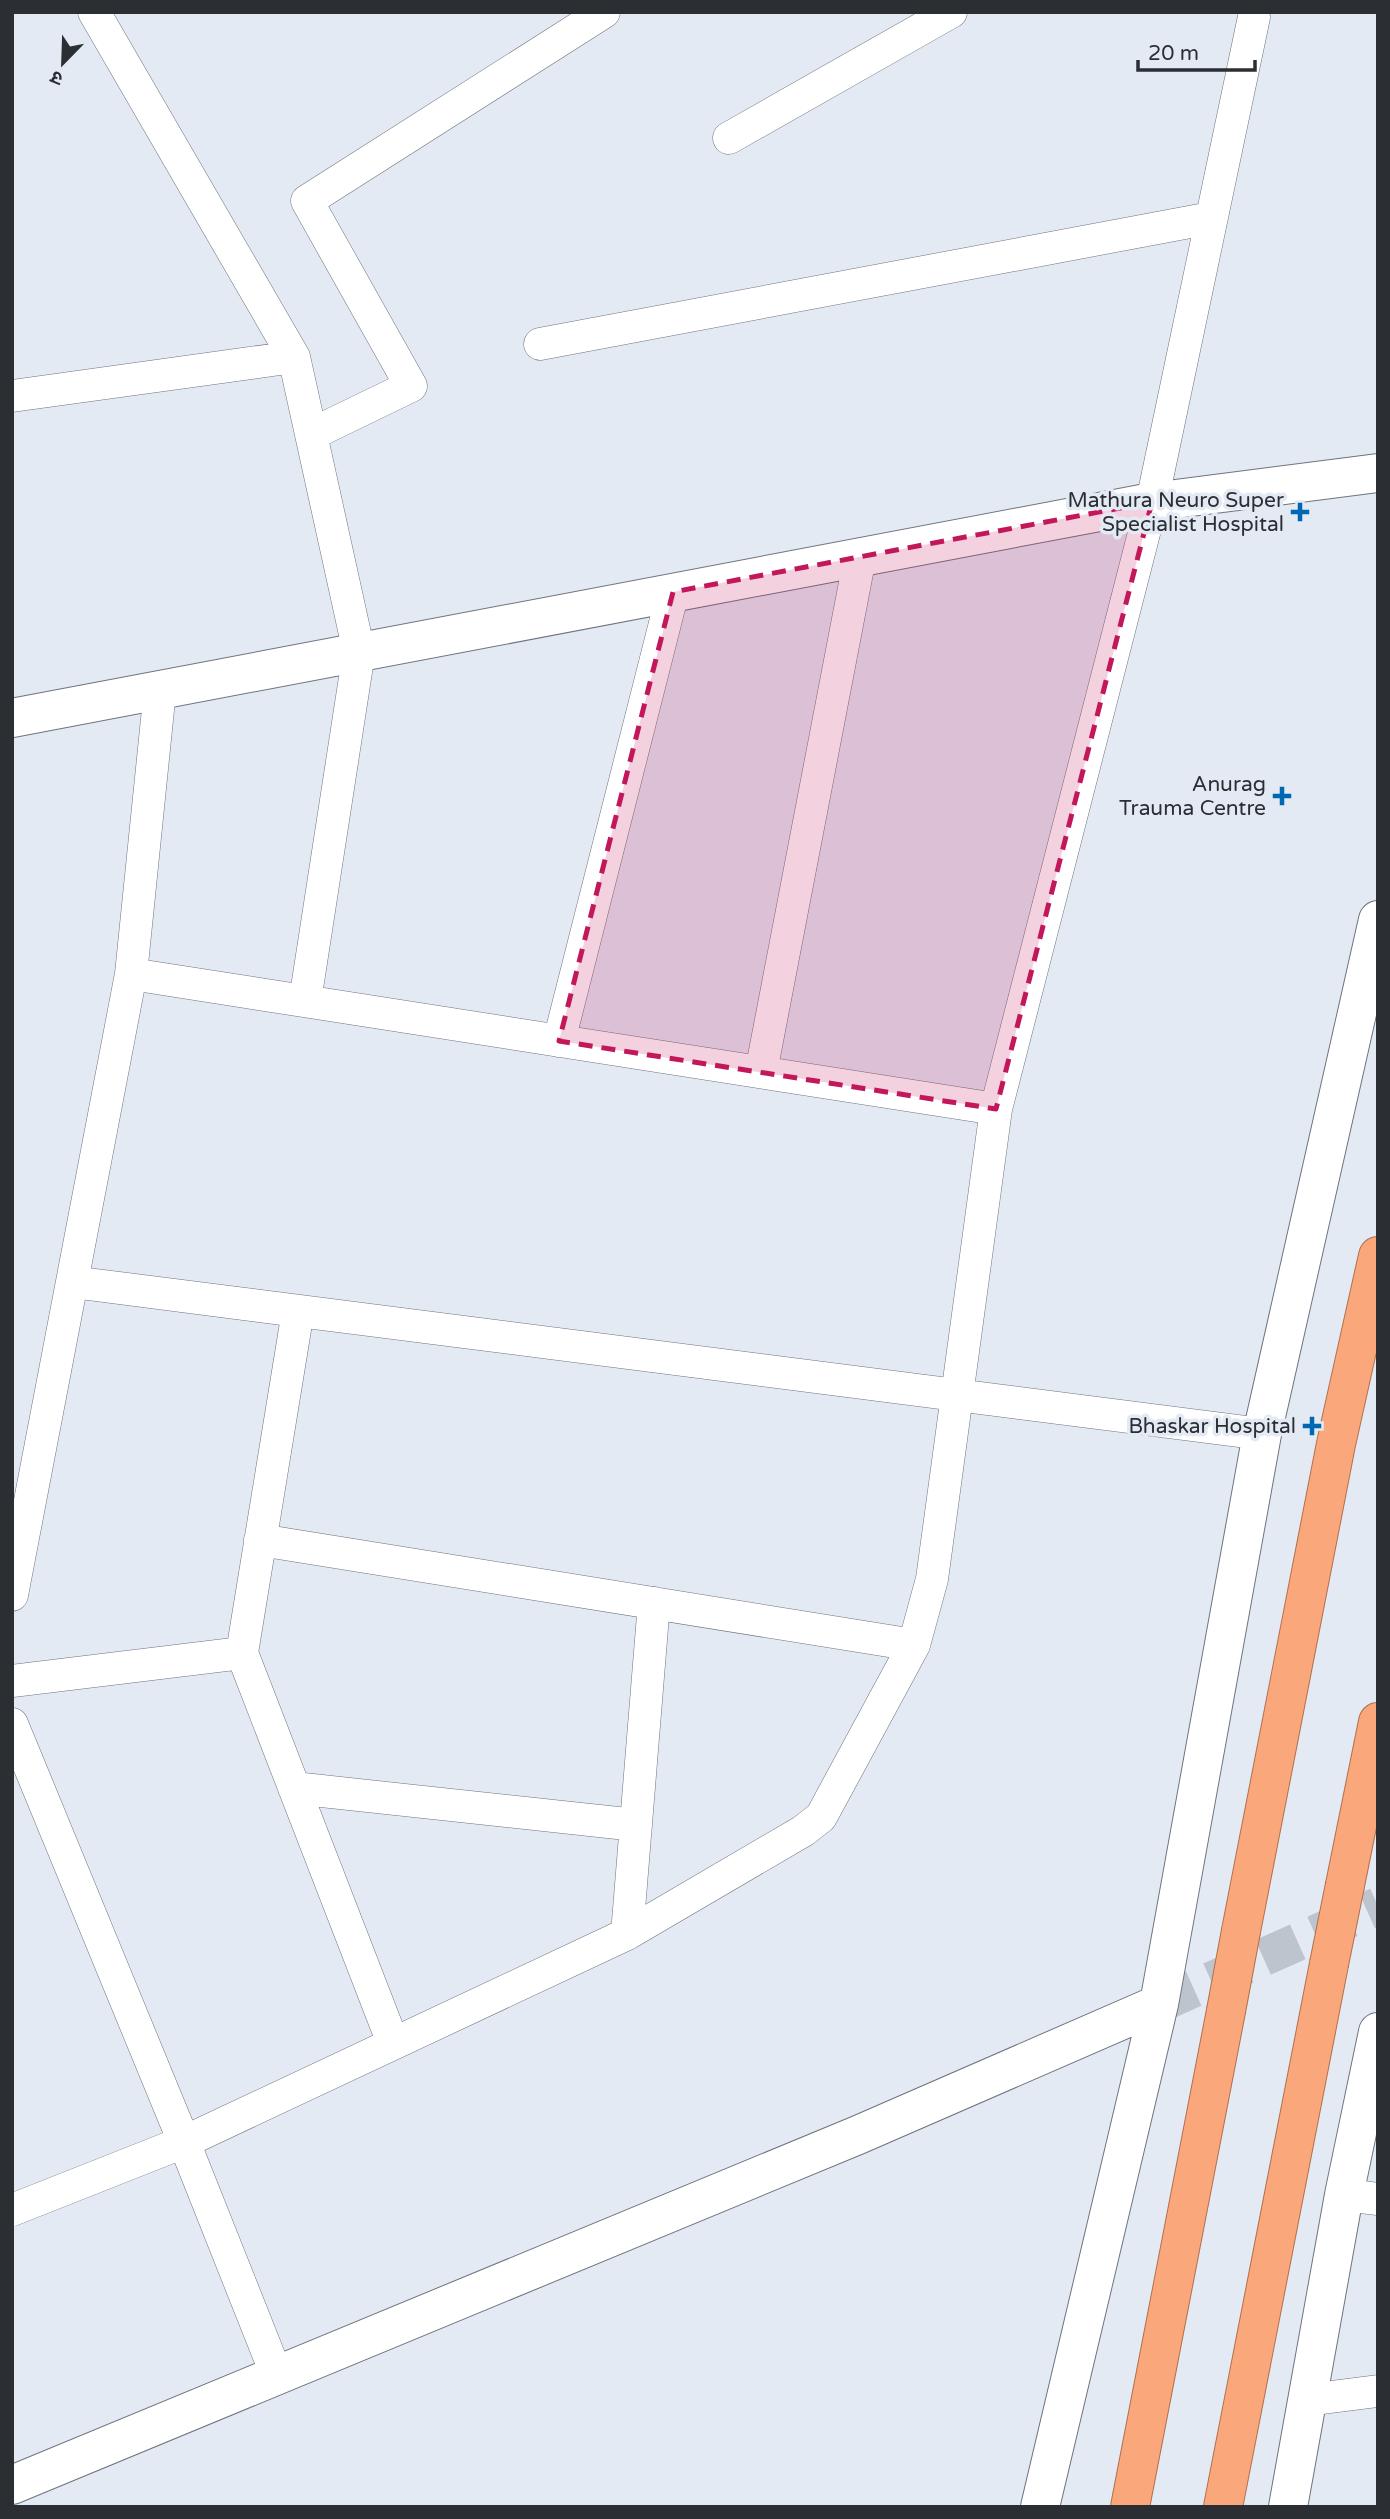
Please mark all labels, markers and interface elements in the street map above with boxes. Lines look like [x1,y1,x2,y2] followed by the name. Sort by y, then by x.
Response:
[28,28,98,98] north arrow
[1138,28,1255,72] scale bar
[1148,41,1199,66] text: 20 m
[47,65,66,90] text: उ
[1067,488,1284,537] place label: Mathura Neuro Super Specialist Hospital
[1290,502,1310,522] marker: Mathura Neuro Super Specialist Hospital
[1119,772,1266,821] place label: Anurag Trauma Centre
[1272,786,1292,806] marker: Anurag Trauma Centre
[1128,1414,1296,1439] place label: Bhaskar Hospital
[1302,1416,1322,1436] marker: Bhaskar Hospital

